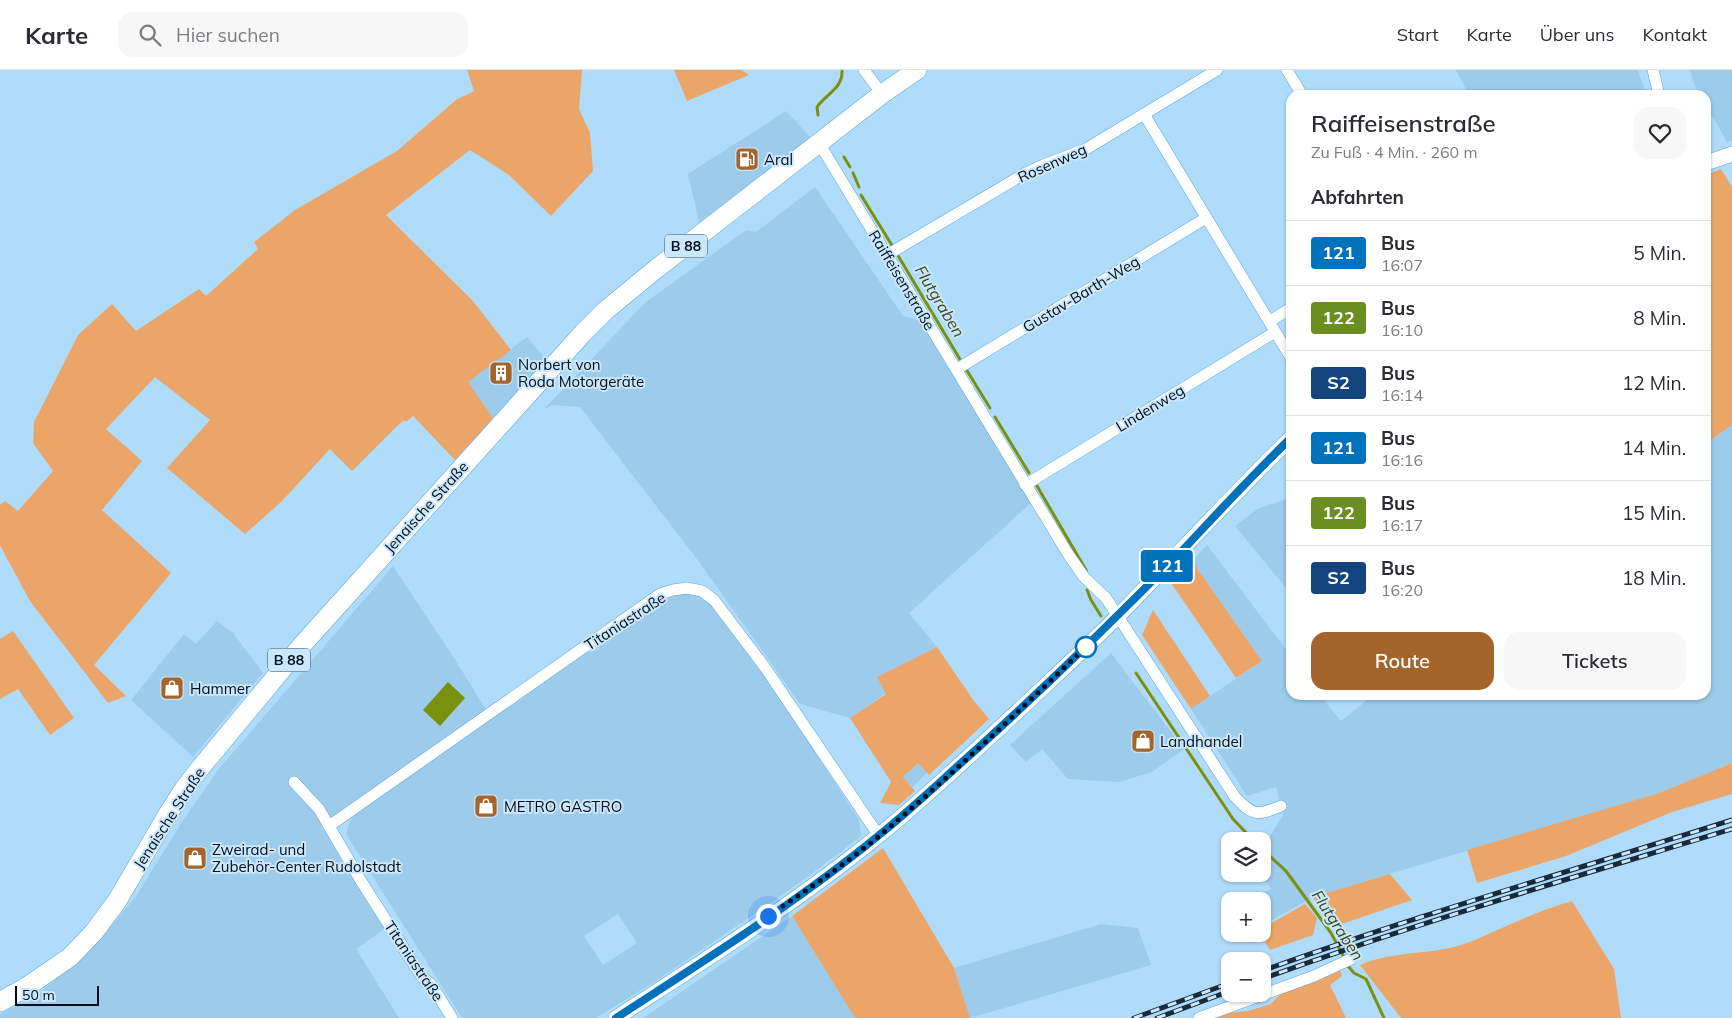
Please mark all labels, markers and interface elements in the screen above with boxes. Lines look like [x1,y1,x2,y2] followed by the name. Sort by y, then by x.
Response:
[118,12,468,57] search box
[25,20,88,50] text: Karte
[136,21,164,49] icon: search
[176,23,280,47] text: Hier suchen
[1397,23,1438,46] text: Start
[1466,23,1512,46] text: Karte
[1540,23,1615,46] text: Über uns
[1643,23,1707,46] text: Kontakt
[1634,107,1686,159] button: heart
[1311,108,1496,138] text: Raiffeisenstraße
[1015,139,1089,187] street label: Rosenweg
[1311,142,1477,162] text: Zu Fuß · 4 Min. · 260 m
[734,146,760,172] fuel station icon: Aral
[764,150,793,169] place label: Aral
[1311,185,1404,209] text: Abfahrten
[865,227,939,333] street label: Raiffeisenstraße
[1381,231,1415,255] text: Bus
[665,235,707,258] road number: B 88
[1322,241,1355,264] text: 121
[1633,241,1686,265] text: 5 Min.
[1019,252,1143,336] street label: Gustav-Barth-Weg
[1381,255,1423,275] text: 16:07
[911,261,969,341] water label: Flutgraben
[1381,296,1415,320] text: Bus
[1322,306,1355,329] text: 122
[1633,306,1686,330] text: 8 Min.
[1381,320,1423,340] text: 16:10
[518,355,644,391] place label: Norbert von Roda Motorgeräte
[488,360,514,386] building icon: Norbert von Roda Motorgeräte
[1381,361,1415,385] text: Bus
[1327,371,1350,394] text: S2
[1622,371,1686,395] text: 12 Min.
[1112,380,1188,436] street label: Lindenweg
[1381,385,1423,405] text: 16:14
[1381,426,1415,450] text: Bus
[1322,436,1355,459] text: 121
[1622,436,1686,460] text: 14 Min.
[1381,450,1423,470] text: 16:16
[380,457,472,557] street label: Jenaische Straße
[1381,491,1415,515] text: Bus
[1322,501,1355,524] text: 122
[1622,501,1686,525] text: 15 Min.
[1381,515,1423,535] text: 16:17
[1138,550,1196,582] line badge: 121
[1151,554,1183,577] text: 121
[1381,556,1415,580] text: Bus
[1327,566,1350,589] text: S2
[1622,566,1686,590] text: 18 Min.
[1381,580,1423,600] text: 16:20
[581,588,669,654] street label: Titaniastraße
[1311,632,1494,690] button: Route
[1504,632,1686,690] button: Tickets
[1075,636,1097,658] unlabelled marker
[268,648,310,672] road number: B 88
[159,675,185,701] shop icon: Hammer
[190,679,251,698] place label: Hammer
[1130,728,1156,754] shop icon: Landhandel
[1160,732,1242,751] place label: Landhandel
[129,764,209,872] street label: Jenaische Straße
[473,793,499,819] shop icon: METRO GASTRO
[504,797,622,816] place label: METRO GASTRO
[1221,832,1271,1002] map controls
[1221,832,1271,882] button: layers
[212,840,401,876] place label: Zweirad- und Zubehör-Center Rudolstadt
[182,845,208,871] shop icon: Zweirad- und Zubehör-Center Rudolstadt
[1308,886,1368,964] water label: Flutgraben
[1221,892,1271,942] button: +
[756,904,781,929] your location
[380,917,448,1005] street label: Titaniastraße
[1221,952,1271,1002] button: −
[15,983,99,1006] scale bar
[22,986,55,1004] text: 50 m

